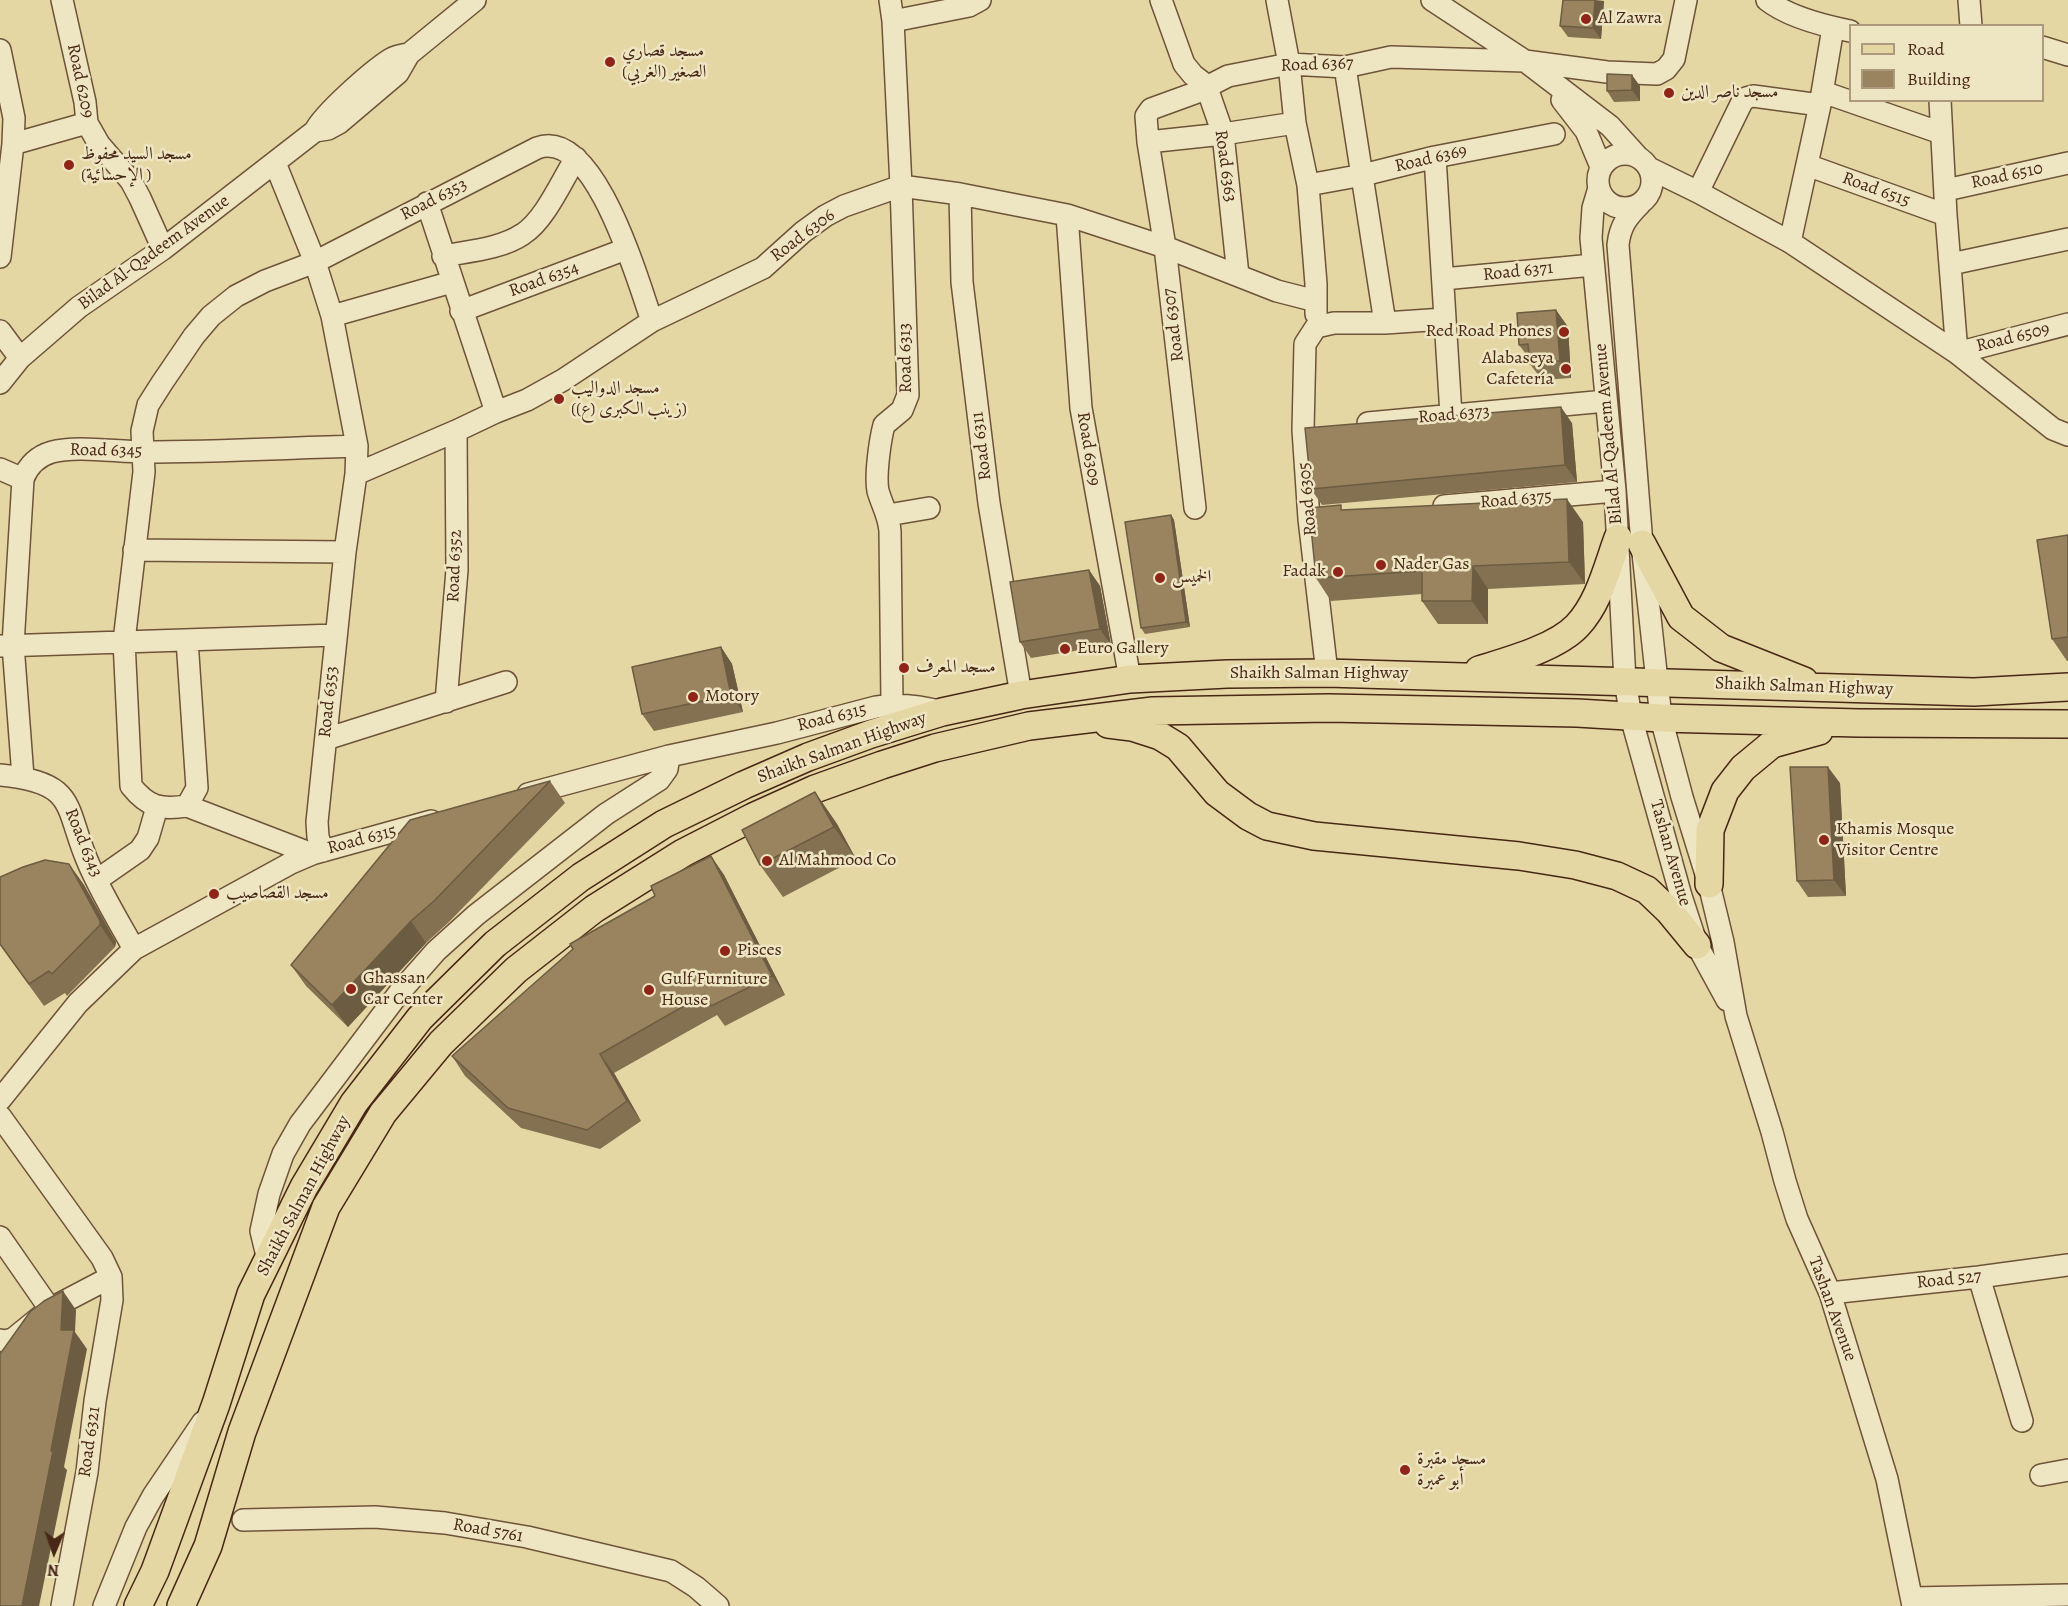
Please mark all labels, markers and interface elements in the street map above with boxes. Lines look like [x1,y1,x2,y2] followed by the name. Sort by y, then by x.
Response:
[1598,8,1662,30] place label: Al Zawra
[1579,12,1593,26] marker: Al Zawra
[1849,24,2044,102] legend
[1907,37,1944,61] text: Road
[622,41,706,84] place label: مسجد قصاري الصغير (الغربي)
[62,42,98,120] street label: Road 6209
[1280,53,1354,77] street label: Road 6367
[603,55,617,69] marker: مسجد قصاري الصغير (الغربي)
[1907,67,1971,91] text: Building
[1681,82,1778,104] place label: مسجد ناصر الدين
[1662,86,1676,100] marker: مسجد ناصر الدين
[1209,129,1241,203] street label: Road 6363
[1393,140,1469,178] street label: Road 6369
[81,144,192,186] place label: مسجد السيد محفوظ (الإحسائية )
[62,158,76,172] marker: مسجد السيد محفوظ (الإحسائية )
[1969,158,2045,194] street label: Road 6510
[1839,168,1913,212] street label: Road 6515
[397,174,471,226] street label: Road 6353
[74,191,234,315] street label: Bilad Al-Qadeem Avenue
[767,205,839,267] street label: Road 6306
[506,257,582,303] street label: Road 6354
[1482,258,1554,286] street label: Road 6371
[1159,287,1189,363] street label: Road 6307
[1974,318,2052,358] street label: Road 6509
[1426,321,1552,343] place label: Red Road Phones
[895,323,917,393] street label: Road 6313
[1557,325,1571,339] marker: Red Road Phones
[1590,342,1628,526] street label: Bilad Al-Qadeem Avenue
[1482,348,1554,391] place label: Alabaseya Cafetería
[1559,362,1573,376] marker: Alabaseya Cafetería
[571,378,687,420] place label: مسجد الدواليب (زينب الكبرى (ع))
[552,392,566,406] marker: مسجد الدواليب (زينب الكبرى (ع))
[1417,401,1491,429] street label: Road 6373
[967,410,997,482] street label: Road 6311
[1071,410,1105,488] street label: Road 6309
[69,440,143,462] street label: Road 6345
[1294,461,1322,537] street label: Road 6305
[1479,486,1553,514] street label: Road 6375
[443,529,467,603] street label: Road 6352
[1393,554,1470,576] place label: Nader Gas
[1374,558,1388,572] marker: Nader Gas
[1282,561,1326,583] place label: Fadak
[1331,565,1345,579] marker: Fadak
[1172,567,1211,589] place label: الخميس
[1153,571,1167,585] marker: الخميس
[1077,638,1169,660] place label: Euro Gallery
[1058,642,1072,656] marker: Euro Gallery
[916,657,996,679] place label: مسجد المعرف
[897,661,911,675] marker: مسجد المعرف
[1230,663,1408,685] street label: Shaikh Salman Highway
[314,665,344,739] street label: Road 6353
[1714,673,1894,701] street label: Shaikh Salman Highway
[705,686,759,708] place label: Motory
[686,690,700,704] marker: Motory
[795,699,869,737] street label: Road 6315
[754,707,930,789] street label: Shaikh Salman Highway
[1645,797,1695,909] street label: Tashan Avenue
[59,805,107,881] street label: Road 6343
[1836,819,1954,862] place label: Khamis Mosque Visitor Centre
[325,820,399,860] street label: Road 6315
[1817,833,1831,847] marker: Khamis Mosque Visitor Centre
[779,850,896,872] place label: Al Mahmood Co
[760,854,774,868] marker: Al Mahmood Co
[226,883,329,905] place label: مسجد القصاصيب
[207,887,221,901] marker: مسجد القصاصيب
[737,940,782,962] place label: Pisces
[718,944,732,958] marker: Pisces
[363,968,443,1010] place label: Ghassan Car Center
[661,969,768,1012] place label: Gulf Furniture House
[344,982,358,996] marker: Ghassan Car Center
[642,983,656,997] marker: Gulf Furniture House
[253,1112,355,1280] street label: Shaikh Salman Highway
[1803,1254,1861,1364] street label: Tashan Avenue
[1916,1266,1982,1294] street label: Road 527
[74,1405,106,1479] street label: Road 6321
[1417,1449,1486,1492] place label: مسجد مقبرة أبو عمبرة
[1398,1463,1412,1477] marker: مسجد مقبرة أبو عمبرة
[451,1514,525,1548] street label: Road 5761
[24,1522,84,1582] north arrow
[47,1559,60,1581] text: N

